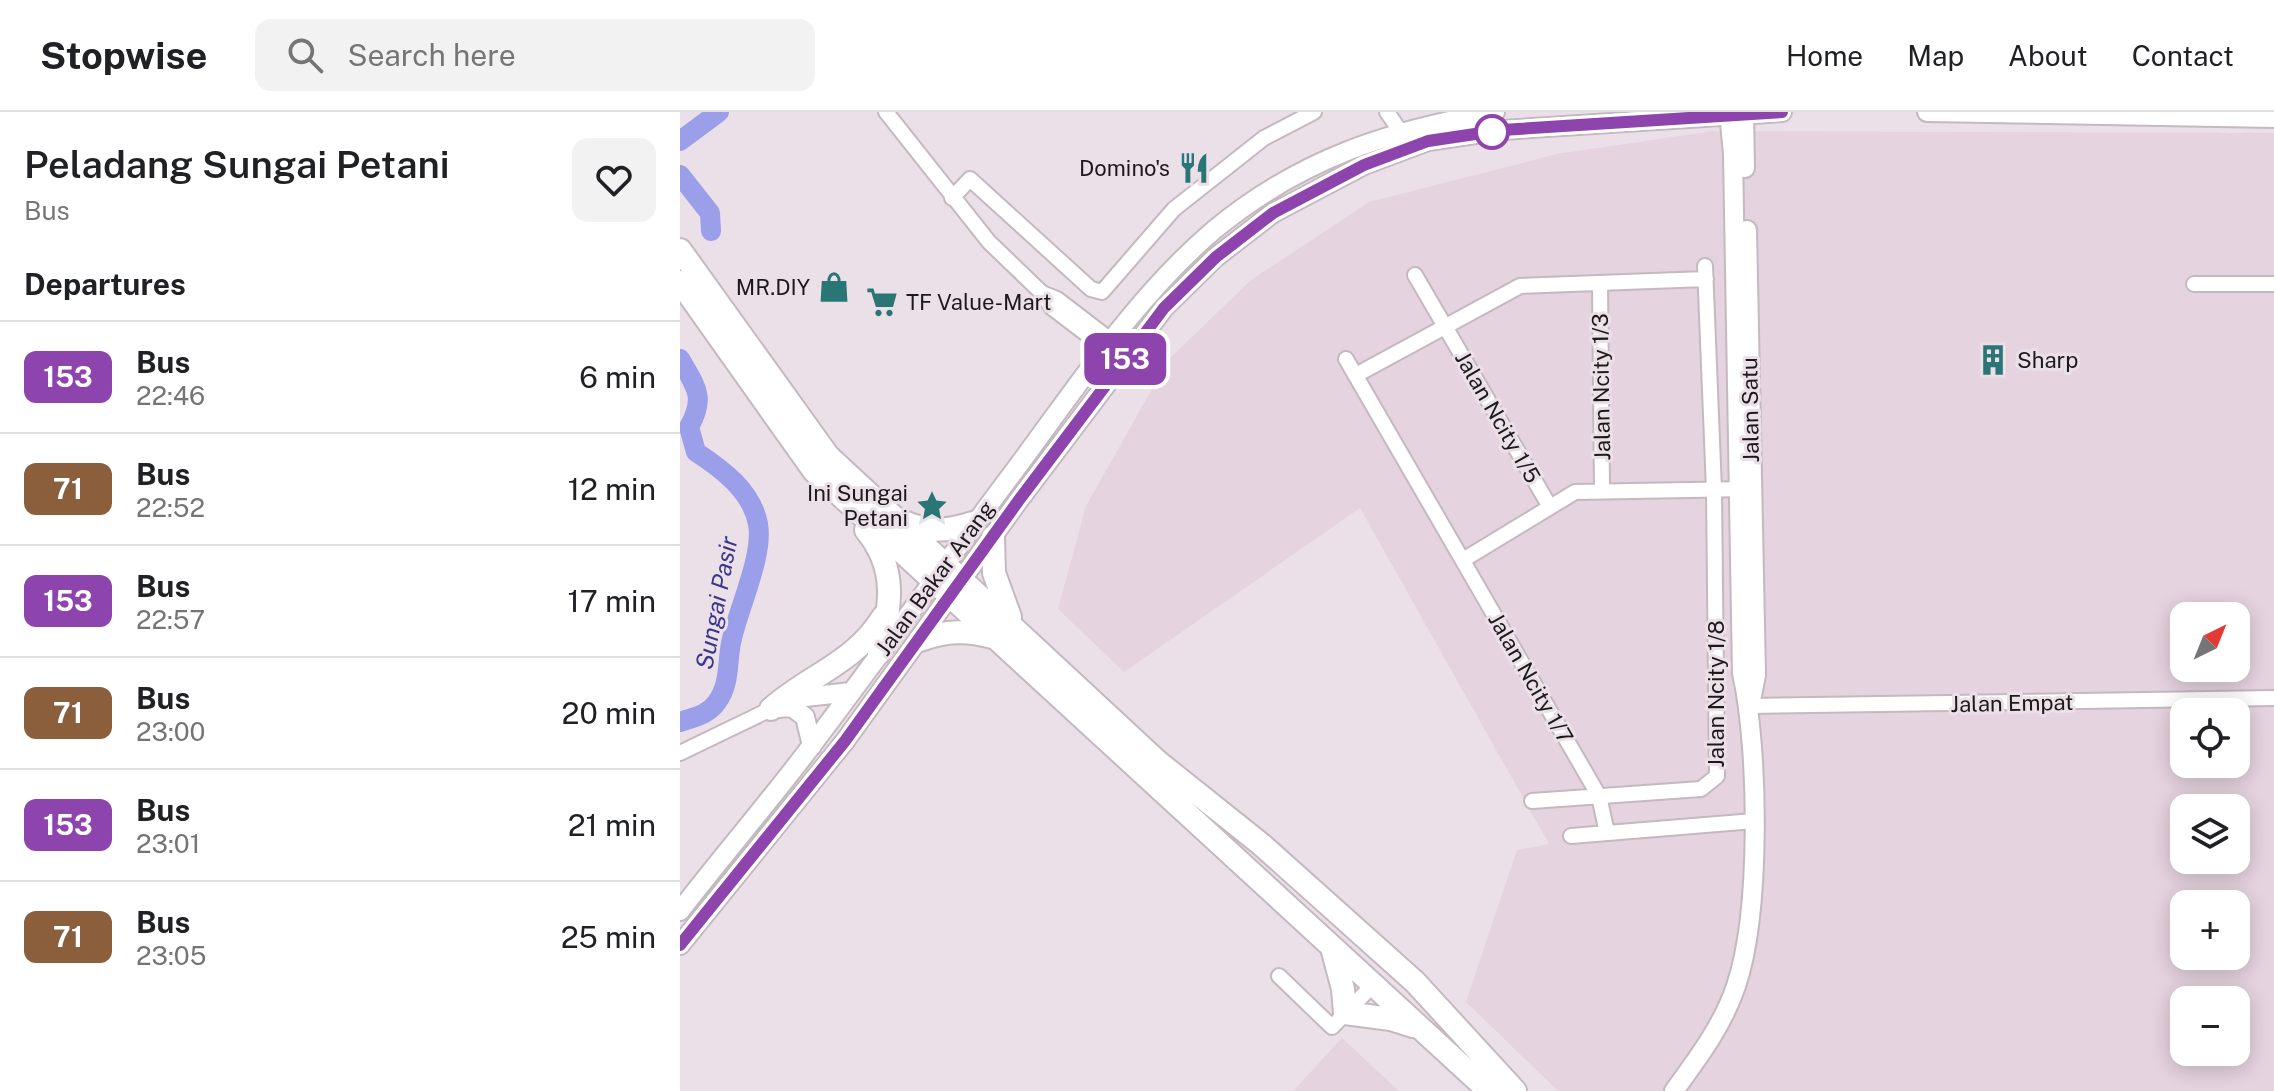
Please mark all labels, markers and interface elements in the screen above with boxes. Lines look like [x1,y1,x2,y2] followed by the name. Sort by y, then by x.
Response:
[255,19,815,91] search box
[40,33,207,78] text: Stopwise
[283,33,327,77] icon: search
[347,37,516,73] text: Search here
[1786,39,1863,72] text: Home
[1907,39,1964,72] text: Map
[2008,39,2088,72] text: About
[2132,39,2234,72] text: Contact
[1475,115,1509,149] unlabelled marker
[572,138,656,222] button: heart
[24,142,449,187] text: Peladang Sungai Petani
[1177,151,1211,185] restaurant icon: Domino's
[1079,155,1170,181] place label: Domino's
[24,195,70,226] text: Bus
[24,266,186,302] text: Departures
[817,270,851,304] shop icon: MR.DIY
[736,274,811,300] place label: MR.DIY
[865,285,899,319] supermarket icon: TF Value-Mart
[906,289,1051,315] place label: TF Value-Mart
[1587,313,1615,461] street label: Jalan Ncity 1/3
[1079,333,1171,385] line badge: 153
[1100,342,1150,375] text: 153
[1976,343,2010,377] building icon: Sharp
[136,344,190,380] text: Bus
[1450,347,1546,487] street label: Jalan Ncity 1/5
[2017,347,2078,373] place label: Sharp
[1736,357,1764,463] street label: Jalan Satu
[579,359,656,395] text: 6 min
[43,360,93,393] text: 153
[136,380,205,411] text: 22:46
[136,456,190,492] text: Bus
[568,471,656,507] text: 12 min
[53,472,83,505] text: 71
[807,480,908,531] place label: Ini Sungai Petani
[915,489,949,523] place icon: Ini Sungai Petani
[136,492,205,523] text: 22:52
[870,496,1000,660] street label: Jalan Bakar Arang
[689,533,743,672] water label: Sungai Pasir
[136,568,190,604] text: Bus
[568,583,656,619] text: 17 min
[43,584,93,617] text: 153
[2170,602,2250,682] north arrow
[2170,602,2250,1066] map controls
[136,604,205,635] text: 22:57
[1483,608,1579,748] street label: Jalan Ncity 1/7
[1703,620,1729,768] street label: Jalan Ncity 1/8
[136,680,190,716] text: Bus
[1950,689,2074,717] street label: Jalan Empat
[562,695,656,731] text: 20 min
[53,696,83,729] text: 71
[2170,698,2250,778] button: locate
[136,716,205,747] text: 23:00
[136,792,190,828] text: Bus
[2170,794,2250,874] button: layers
[568,807,656,843] text: 21 min
[43,808,93,841] text: 153
[136,828,200,859] text: 23:01
[2170,890,2250,970] button: +
[136,904,190,940] text: Bus
[561,919,656,955] text: 25 min
[53,920,83,953] text: 71
[136,940,206,971] text: 23:05
[2170,986,2250,1066] button: −

